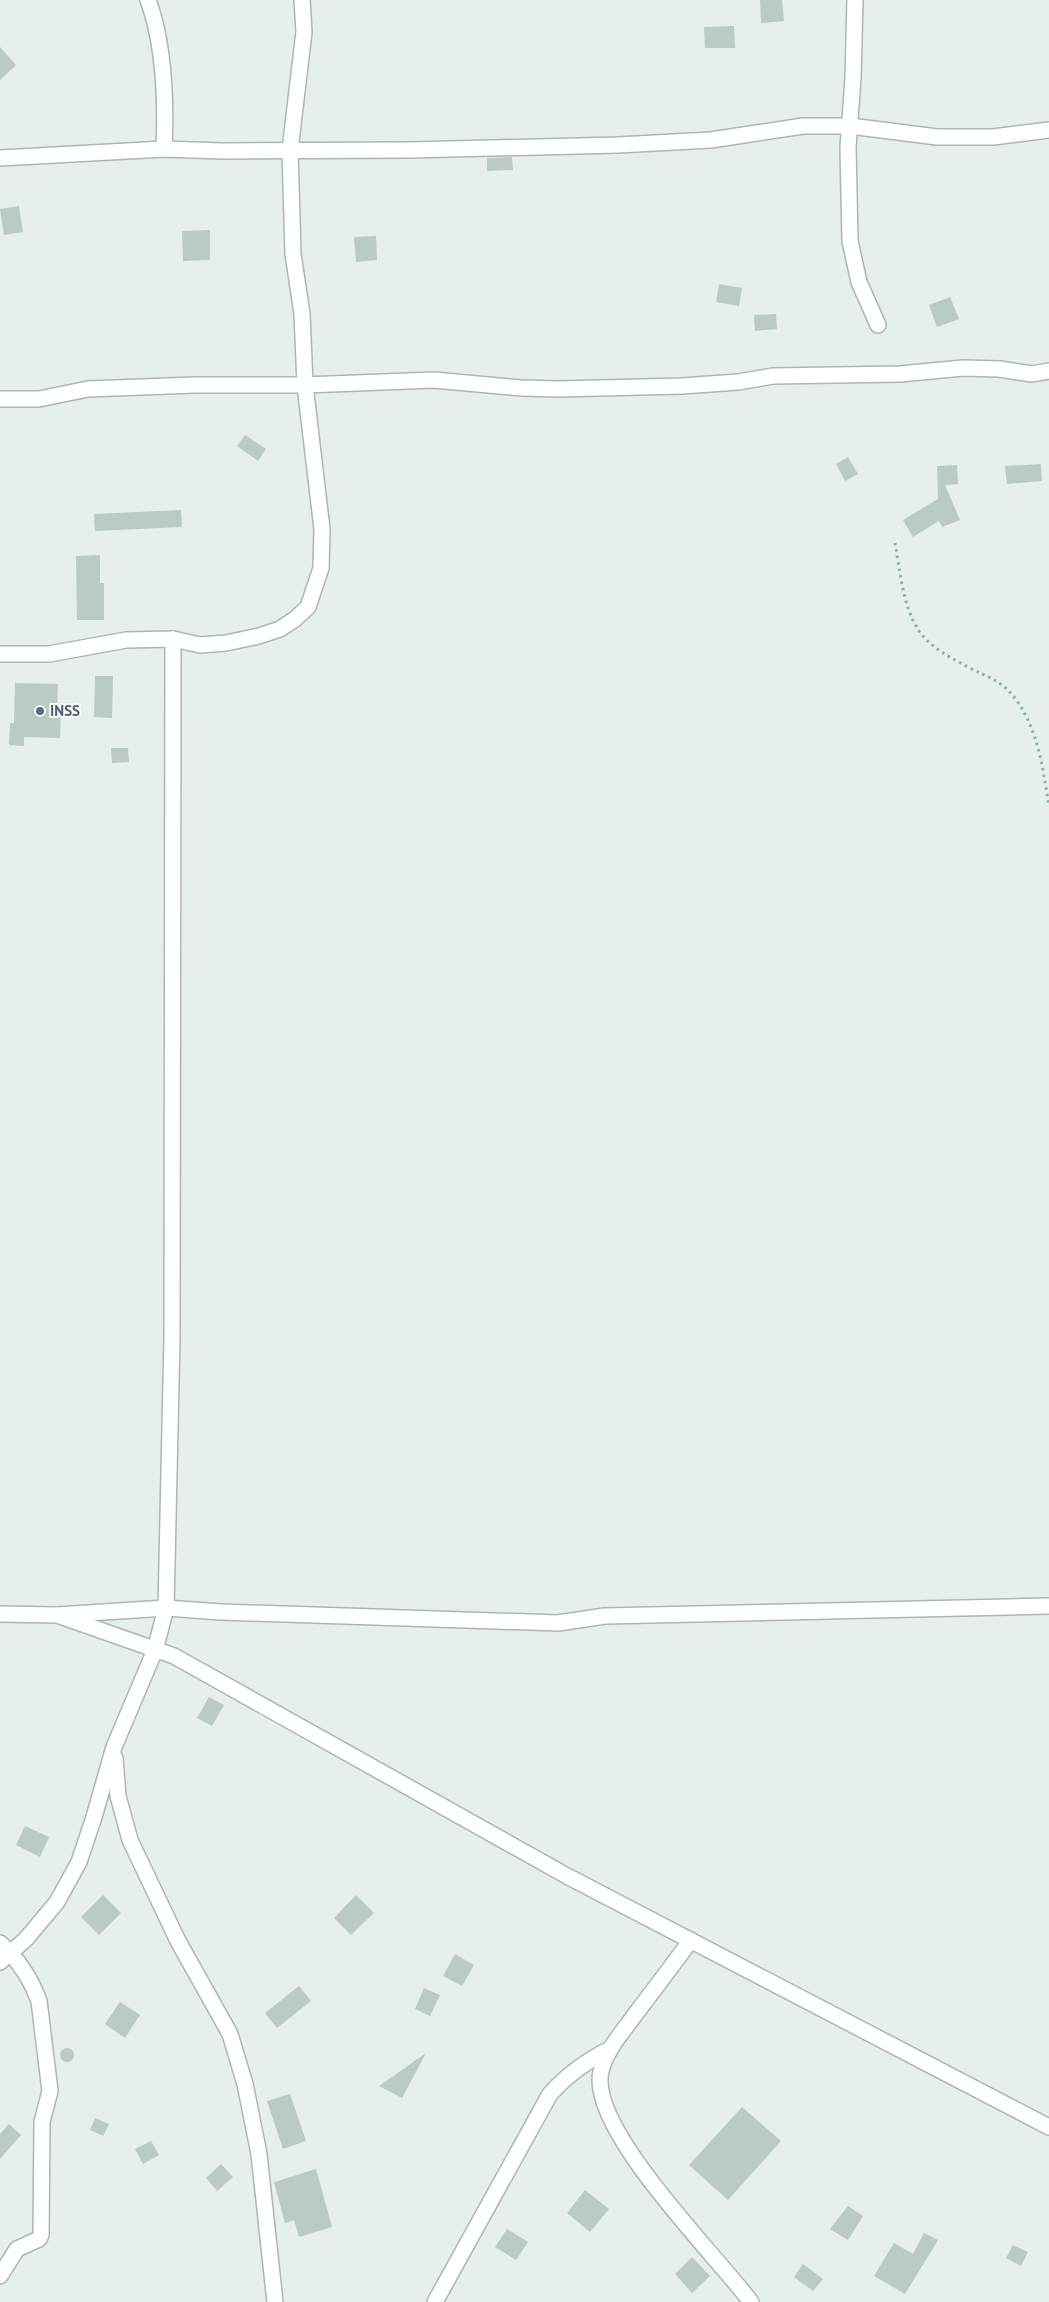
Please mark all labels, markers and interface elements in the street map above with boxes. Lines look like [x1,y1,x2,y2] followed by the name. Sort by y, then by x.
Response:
[50,701,80,720] place label: INSS
[34,705,46,717] marker: INSS

